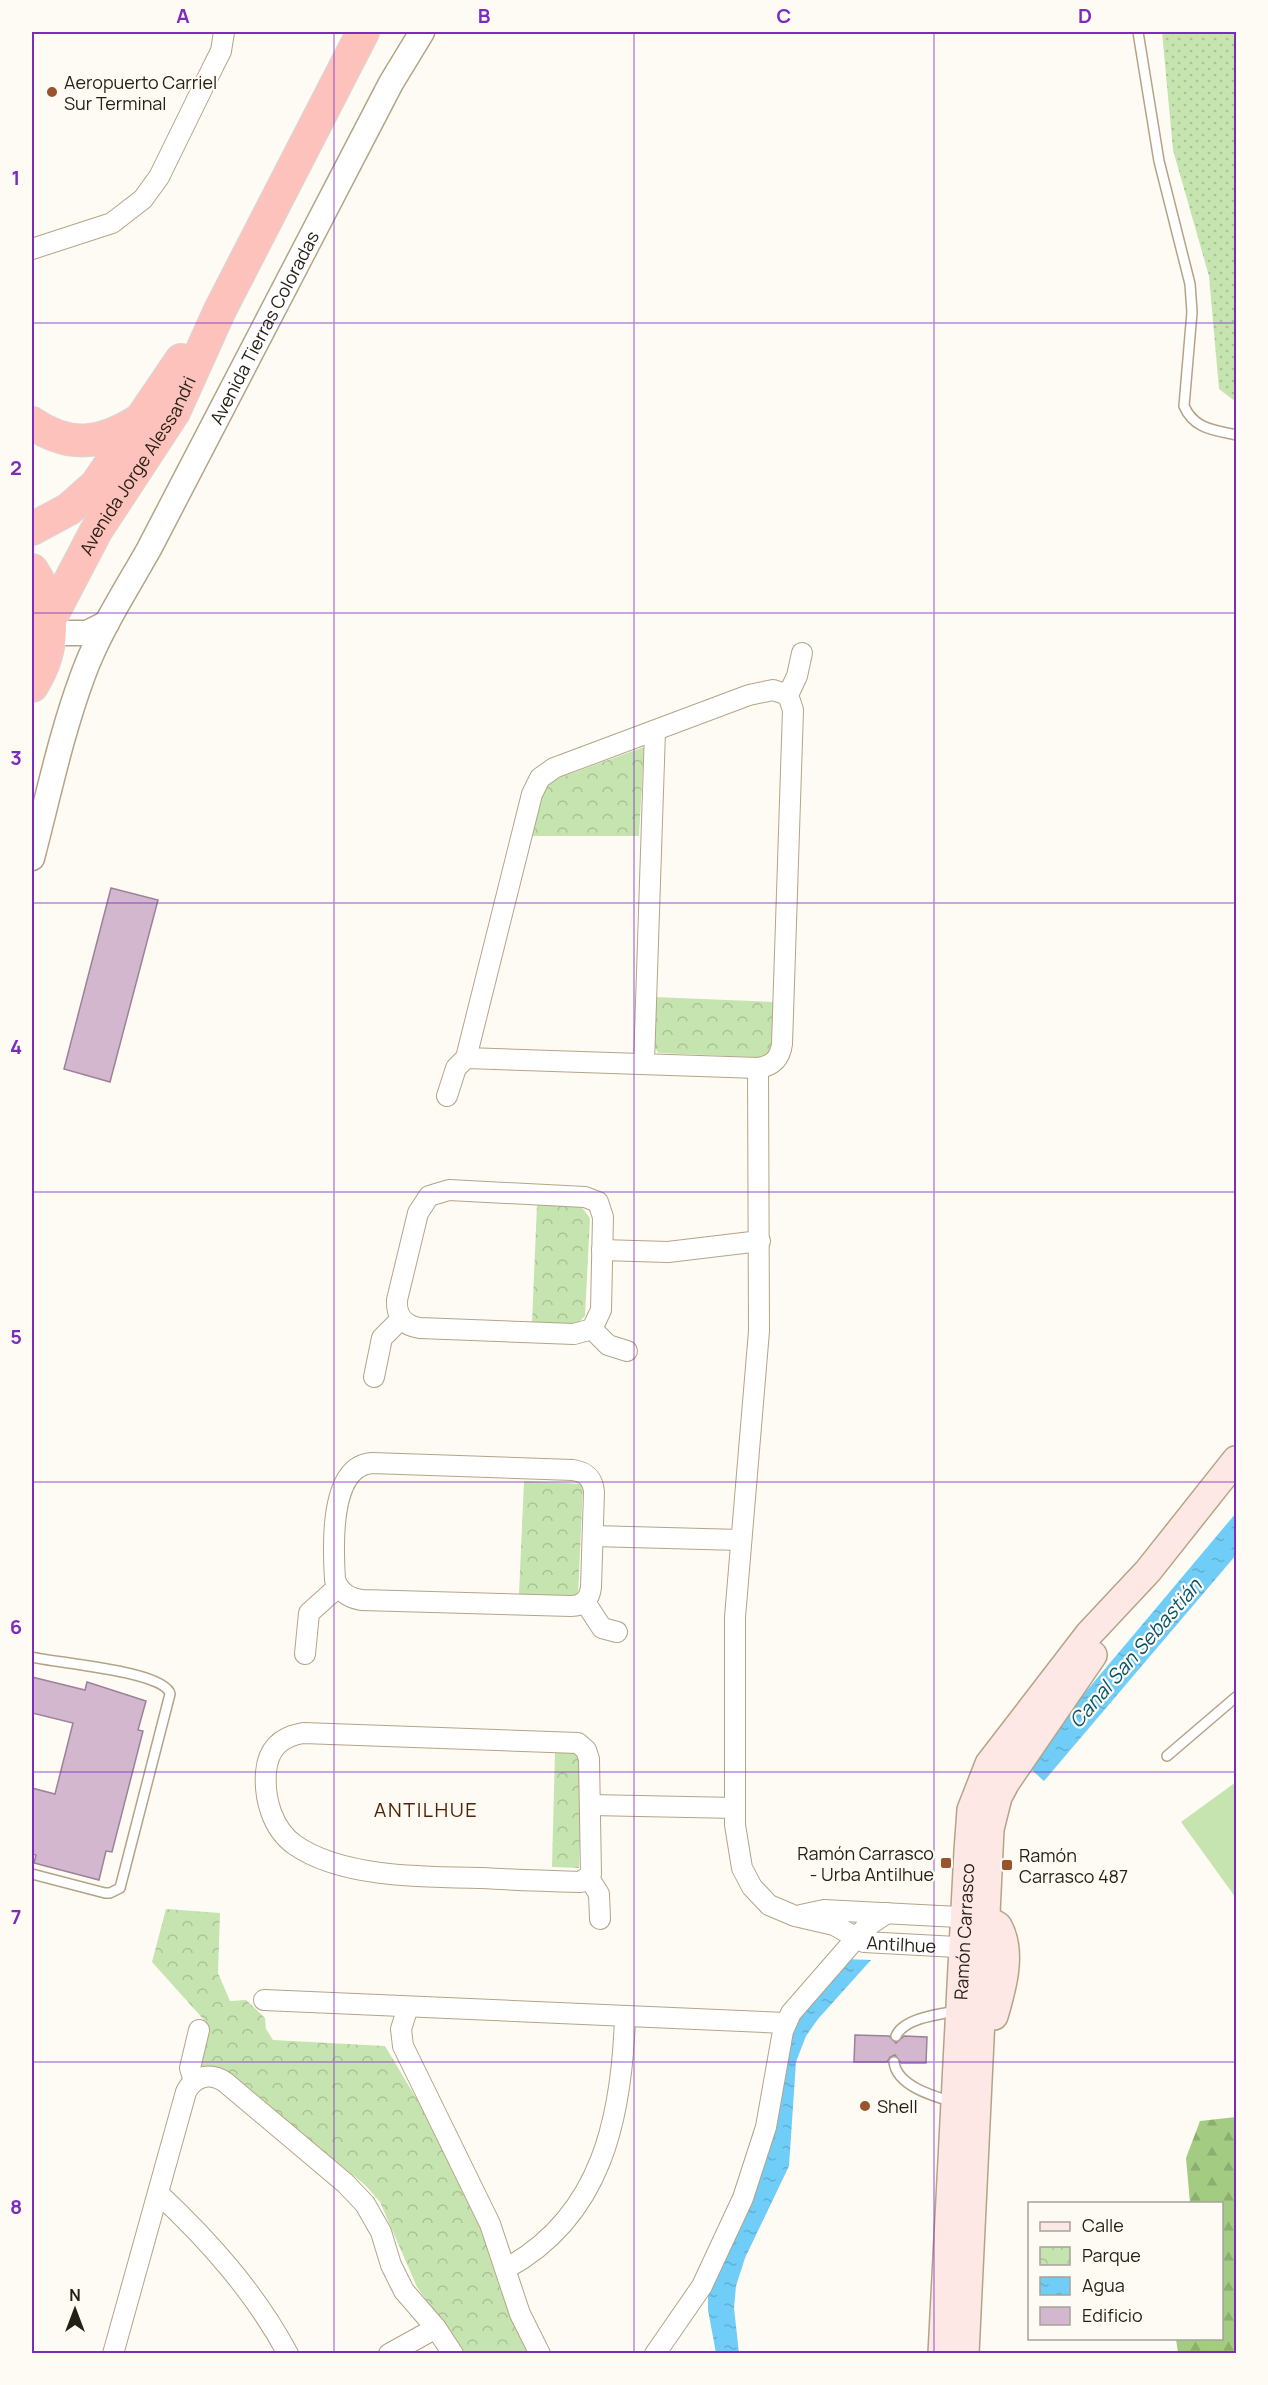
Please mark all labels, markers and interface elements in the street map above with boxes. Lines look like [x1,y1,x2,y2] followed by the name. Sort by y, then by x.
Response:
[176,2,190,29] text: A
[478,2,491,29] text: B
[777,2,791,29] text: C
[1078,2,1092,29] text: D
[64,70,217,115] place label: Aeropuerto Carriel Sur Terminal
[45,85,59,99] marker: Aeropuerto Carriel Sur Terminal
[12,164,20,191] text: 1
[204,227,324,428] street label: Avenida Tierras Coloradas
[74,372,201,559] street label: Avenida Jorge Alessandri
[10,454,22,481] text: 2
[10,744,22,771] text: 3
[10,1033,22,1060] text: 4
[10,1323,22,1350] text: 5
[1063,1572,1208,1733] water label: Canal San Sebastián
[10,1613,22,1640] text: 6
[374,1796,478,1823] district label: ANTILHUE
[797,1841,934,1886] place label: Ramón Carrasco - Urba Antilhue
[1019,1843,1128,1888] place label: Ramón Carrasco 487
[939,1856,953,1870] marker: Ramón Carrasco - Urba Antilhue
[1000,1858,1014,1872] marker: Ramón Carrasco 487
[948,1863,979,2001] street label: Ramón Carrasco
[11,1903,21,1930] text: 7
[866,1930,937,1958] street label: Antilhue
[877,2094,918,2118] place label: Shell
[858,2099,872,2113] marker: Shell
[10,2193,22,2220] text: 8
[1028,2202,1223,2340] legend
[1082,2213,1124,2237] text: Calle
[1082,2243,1141,2267] text: Parque
[1082,2273,1125,2297] text: Agua
[45,2280,105,2340] north arrow
[69,2284,81,2306] text: N
[1082,2303,1143,2327] text: Edificio

